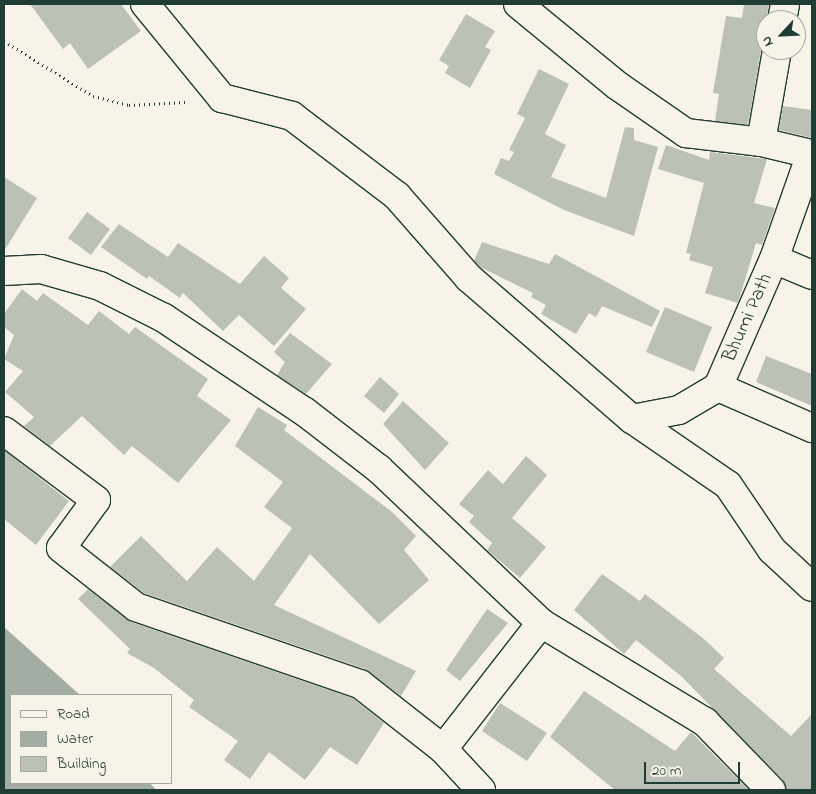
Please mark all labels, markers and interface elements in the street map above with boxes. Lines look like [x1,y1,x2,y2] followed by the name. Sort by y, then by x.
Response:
[756,10,806,60] north arrow
[756,32,779,50] text: N
[718,270,778,366] street label: Bhumi Path
[10,694,172,784] legend
[57,703,90,725] text: Road
[57,728,93,750] text: Water
[646,752,742,784] scale bar
[57,753,106,775] text: Building
[652,760,681,782] text: 20 m

